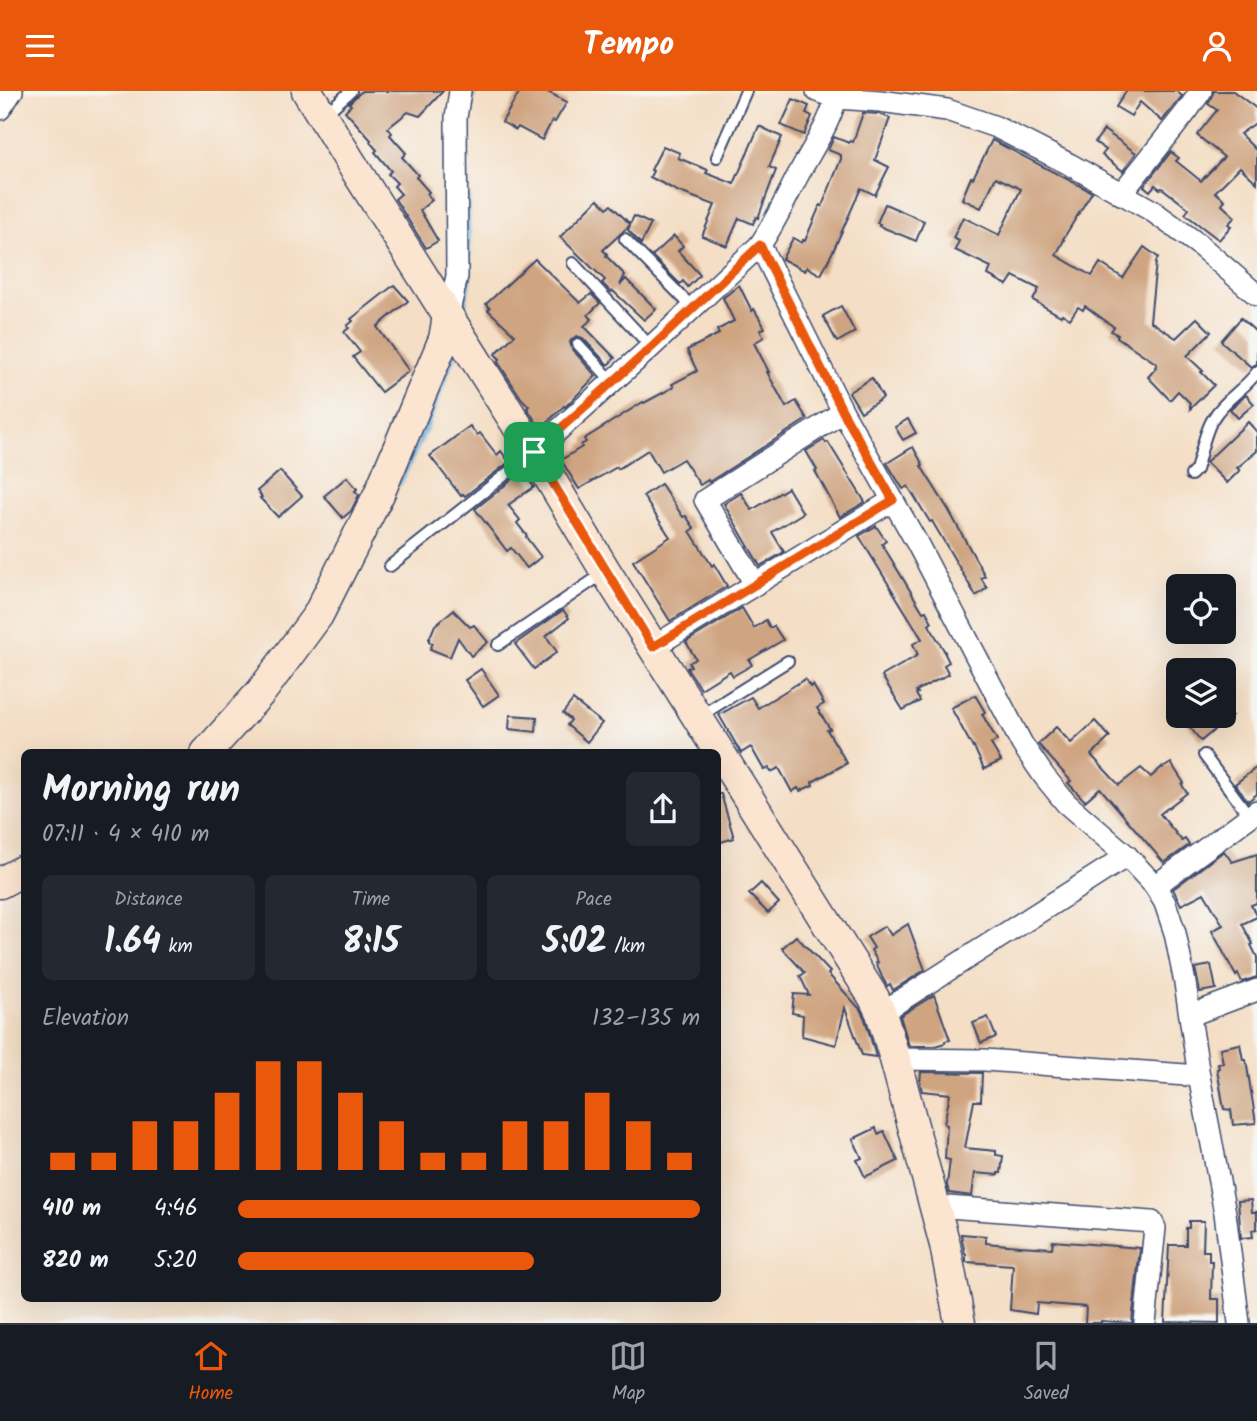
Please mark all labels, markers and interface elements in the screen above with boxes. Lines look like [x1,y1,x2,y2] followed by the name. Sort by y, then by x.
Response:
[583,20,674,71] text: Tempo
[21,27,59,65] icon: menu
[1198,27,1236,65] icon: person
[504,422,564,482] pin
[515,433,553,471] icon: arrive
[1166,574,1236,728] map controls
[1166,574,1236,644] button: locate
[1166,658,1236,728] button: layers
[42,761,240,821] text: Morning run
[626,772,700,846] button: share
[42,817,209,853] text: 07:11 · 4 × 410 m
[114,885,182,915] text: Distance
[352,885,390,915] text: Time
[576,885,612,915] text: Pace
[104,915,161,971] text: 1.64
[342,915,400,971] text: 8:15
[542,915,607,971] text: 5:02
[161,932,193,962] text: km
[607,932,645,962] text: /km
[42,1001,129,1037] text: Elevation
[592,1001,700,1037] text: 132–135 m
[42,1191,101,1227] text: 410 m
[154,1191,198,1227] text: 4:46
[42,1243,108,1279] text: 820 m
[154,1243,197,1279] text: 5:20
[188,1337,233,1409] tab: Home
[609,1337,647,1409] tab: Map
[1024,1337,1069,1409] tab: Saved

